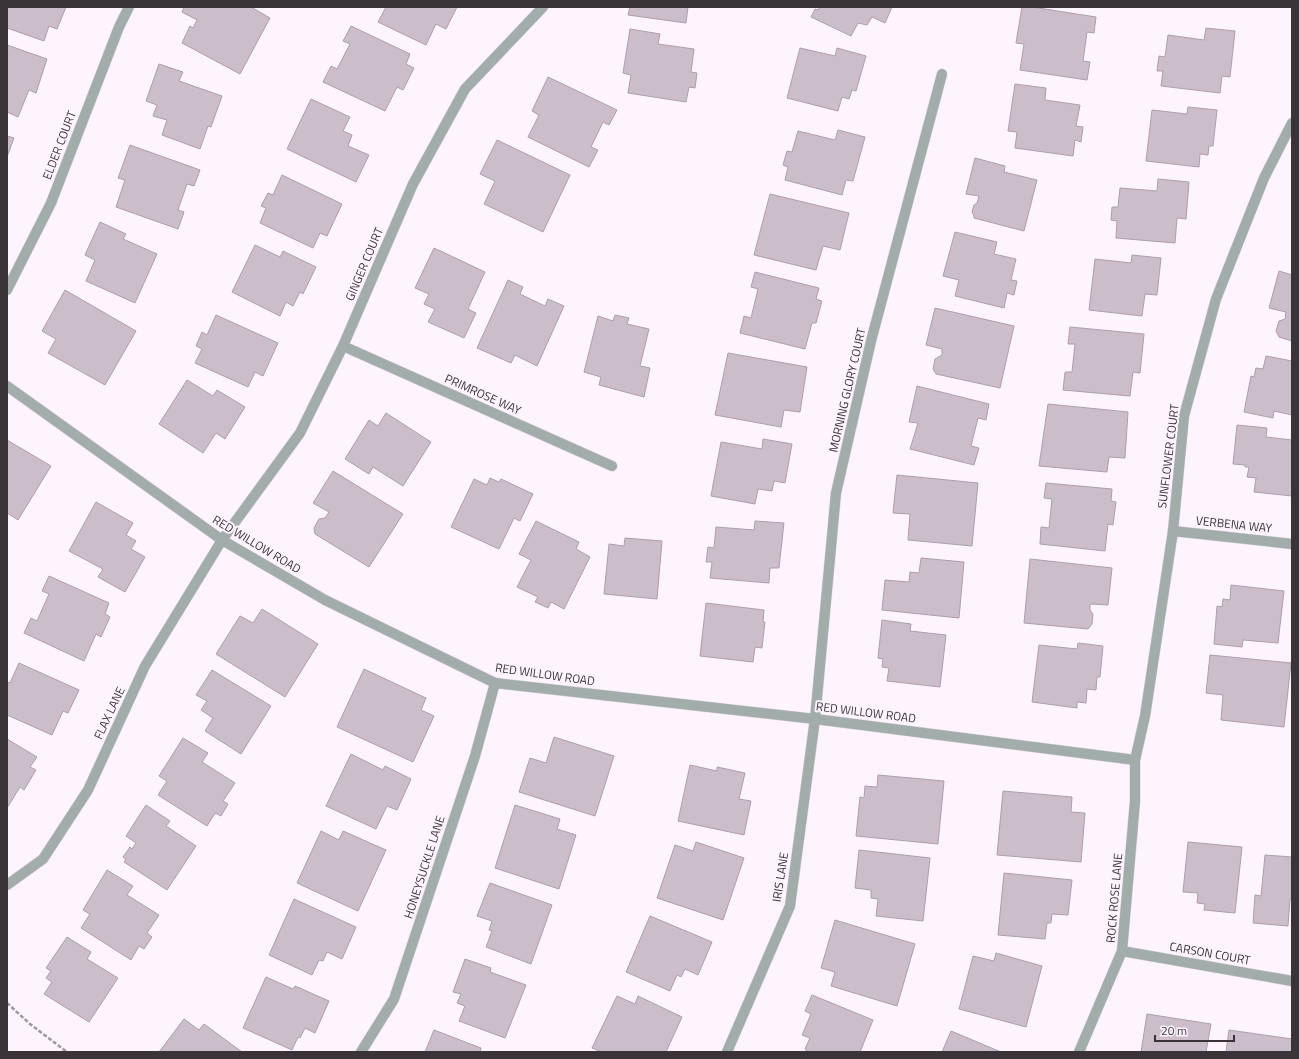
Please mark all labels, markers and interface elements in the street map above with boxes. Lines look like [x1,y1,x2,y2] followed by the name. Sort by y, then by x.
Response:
[37,107,81,182] street label: ELDER COURT
[340,224,388,304] street label: GINGER COURT
[823,325,871,454] street label: MORNING GLORY COURT
[442,369,525,420] street label: PRIMROSE WAY
[1152,402,1184,509] street label: SUNFLOWER COURT
[209,510,305,578] street label: RED WILLOW ROAD
[1195,511,1273,537] street label: VERBENA WAY
[494,658,596,690] street label: RED WILLOW ROAD
[89,683,130,742] street label: FLAX LANE
[815,696,917,728] street label: RED WILLOW ROAD
[398,813,450,921] street label: HONEYSUCKLE LANE
[767,850,793,903] street label: IRIS LANE
[1101,852,1127,944] street label: ROCK ROSE LANE
[1168,937,1253,970] street label: CARSON COURT
[1155,1017,1234,1043] scale bar
[1161,1021,1187,1040] text: 20 m

